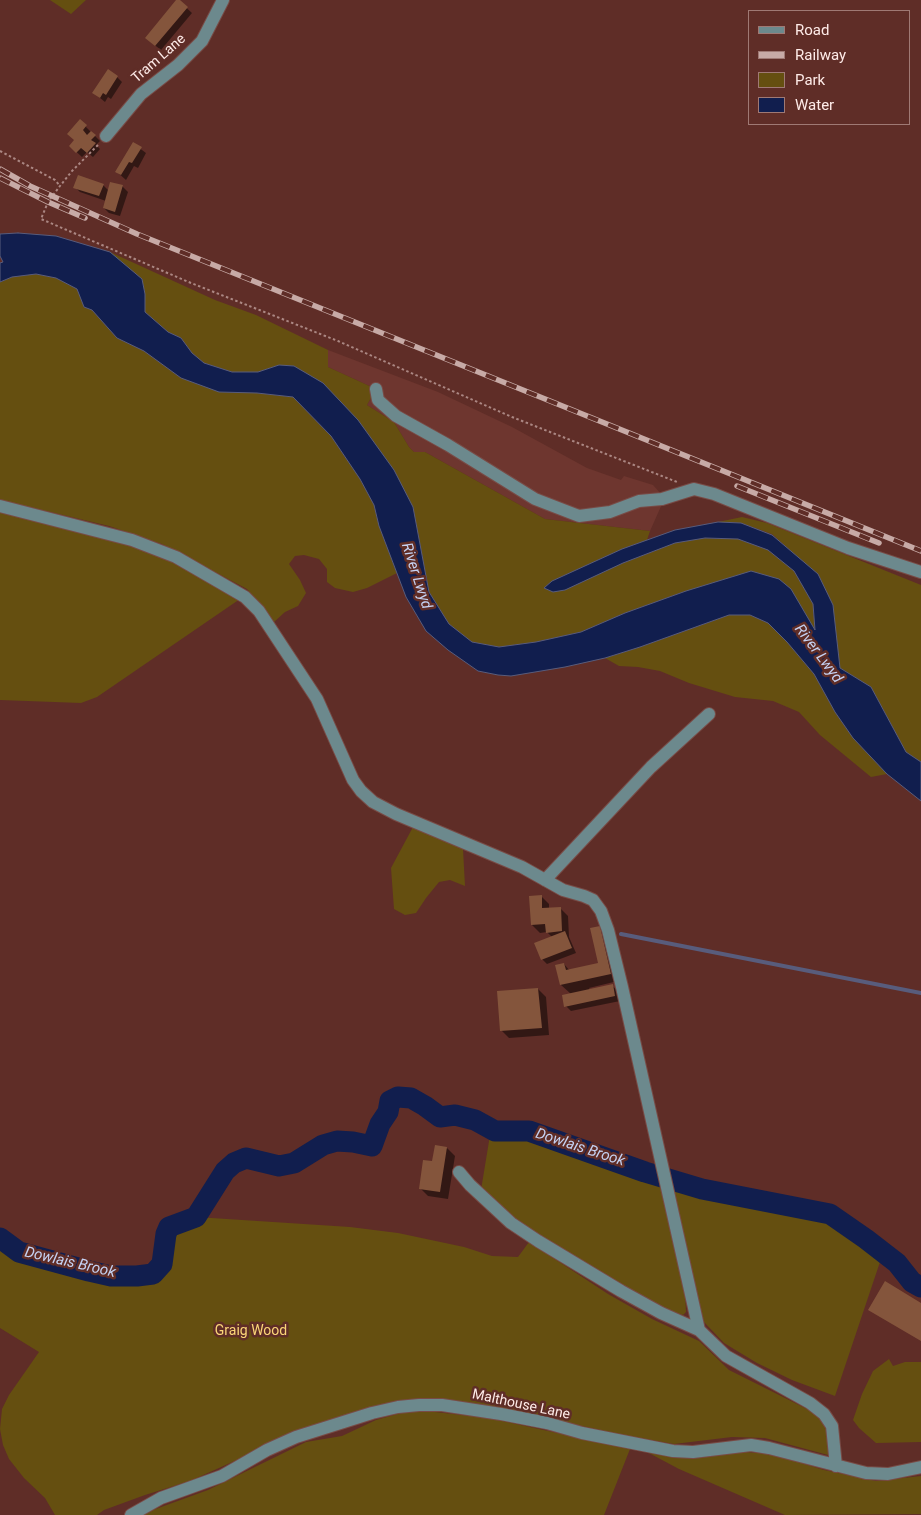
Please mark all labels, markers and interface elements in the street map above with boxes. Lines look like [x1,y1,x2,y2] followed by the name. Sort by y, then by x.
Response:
[748,10,911,125] legend
[795,21,829,39] text: Road
[129,31,189,87] street label: Tram Lane
[795,46,846,64] text: Railway
[795,71,825,89] text: Park
[795,96,834,114] text: Water
[397,540,435,612] water label: River Lwyd
[790,621,846,687] water label: River Lwyd
[533,1125,627,1171] water label: Dowlais Brook
[23,1244,117,1282] water label: Dowlais Brook
[215,1323,287,1339] park label: Graig Wood
[471,1386,571,1424] street label: Malthouse Lane

